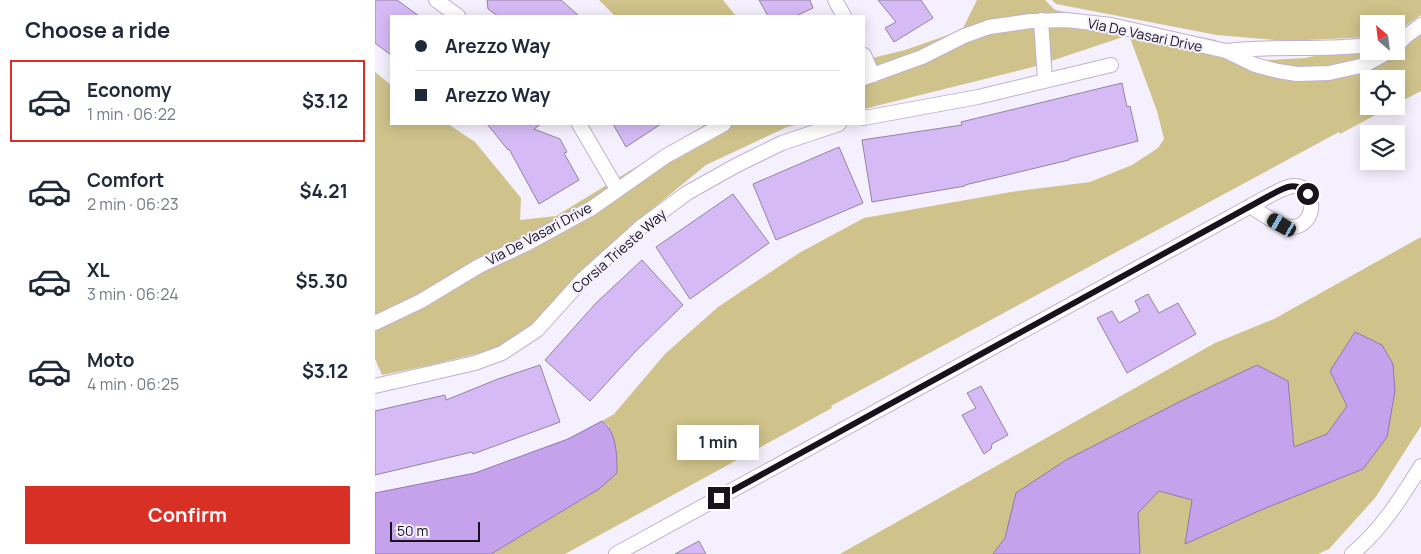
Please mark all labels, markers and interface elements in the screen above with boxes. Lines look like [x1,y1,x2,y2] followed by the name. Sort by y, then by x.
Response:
[1086,13,1204,56] street label: Via De Vasari Drive
[25,15,170,45] text: Choose a ride
[1360,15,1405,60] north arrow
[1360,15,1405,170] map controls
[445,33,550,59] text: Arezzo Way
[1360,70,1405,115] button: locate
[87,77,171,103] text: Economy
[27,79,72,124] icon: car
[445,82,550,108] text: Arezzo Way
[302,88,348,114] text: $3.12
[87,103,176,125] text: 1 min · 06:22
[1360,125,1405,170] button: layers
[87,167,164,193] text: Comfort
[27,169,72,214] icon: car
[299,178,348,204] text: $4.21
[1297,183,1319,205] route start
[87,193,179,215] text: 2 min · 06:23
[483,198,595,269] street label: Via De Vasari Drive
[567,204,670,297] street label: Corsia Trieste Way
[1265,211,1298,239] car
[87,257,110,283] text: XL
[27,259,72,304] icon: car
[296,268,348,294] text: $5.30
[87,283,179,305] text: 3 min · 06:24
[87,347,134,373] text: Moto
[27,349,72,394] icon: car
[302,358,348,384] text: $3.12
[87,373,179,395] text: 4 min · 06:25
[678,426,760,460] callout: 1 min
[698,431,738,453] text: 1 min
[25,486,350,544] button: Confirm
[708,487,730,509] route end
[390,519,480,542] scale bar
[397,521,428,540] text: 50 m

